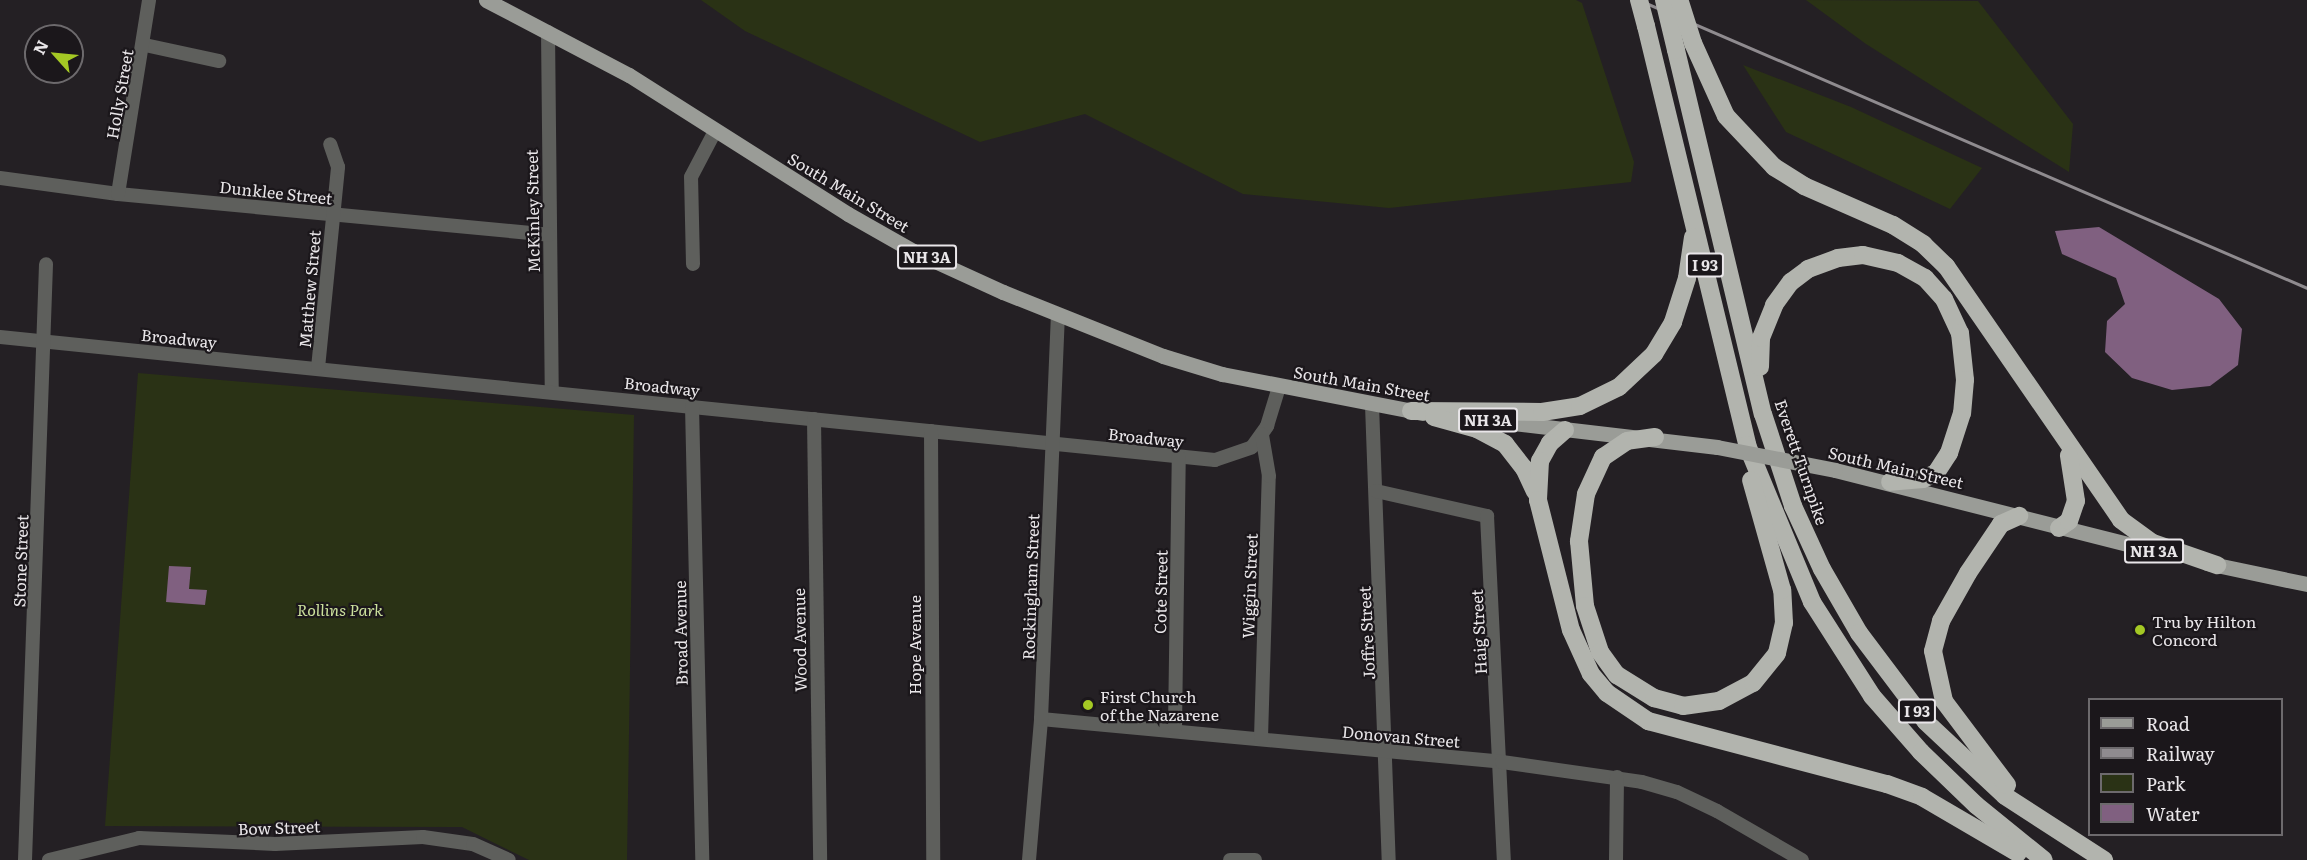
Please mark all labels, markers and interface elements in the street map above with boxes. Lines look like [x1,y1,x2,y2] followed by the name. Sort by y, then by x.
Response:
[24,24,84,84] north arrow
[26,35,53,58] text: N
[102,48,136,140] street label: Holly Street
[785,148,913,236] street label: South Main Street
[521,149,543,273] street label: McKinley Street
[219,177,333,207] street label: Dunklee Street
[294,229,324,349] street label: Matthew Street
[897,245,957,269] road number: NH 3A
[1686,253,1724,277] road number: I 93
[140,324,218,352] street label: Broadway
[1292,362,1432,404] street label: South Main Street
[623,372,701,400] street label: Broadway
[1772,397,1832,527] street label: Everett Turnpike
[1458,408,1518,432] road number: NH 3A
[1107,423,1185,451] street label: Broadway
[1827,442,1965,492] street label: South Main Street
[9,514,31,608] street label: Stone Street
[1018,514,1042,660] street label: Rockingham Street
[1238,533,1260,639] street label: Wiggin Street
[2124,539,2184,563] road number: NH 3A
[1150,550,1170,634] street label: Cote Street
[669,580,691,686] street label: Broad Avenue
[1354,586,1378,680] street label: Joffre Street
[788,588,810,692] street label: Wood Avenue
[1466,589,1490,675] street label: Haig Street
[904,595,924,695] street label: Hope Avenue
[297,599,383,619] park label: Rollins Park
[2152,611,2256,649] place label: Tru by Hilton Concord
[2133,623,2147,637] marker: Tru by Hilton Concord
[1100,686,1219,724] place label: First Church of the Nazarene
[1081,698,1095,712] marker: First Church of the Nazarene
[2088,698,2283,836] legend
[1898,699,1936,723] road number: I 93
[2146,710,2190,737] text: Road
[1341,721,1461,751] street label: Donovan Street
[2146,740,2215,767] text: Railway
[2146,770,2185,797] text: Park
[2146,800,2199,827] text: Water
[237,816,321,838] street label: Bow Street

